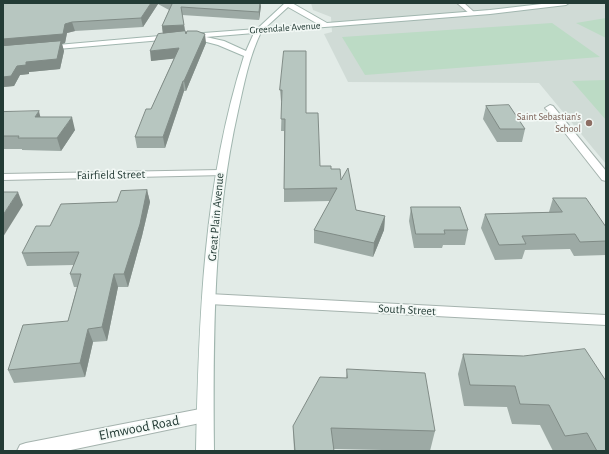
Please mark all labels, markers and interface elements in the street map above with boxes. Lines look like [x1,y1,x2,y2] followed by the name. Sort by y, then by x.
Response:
[249,20,321,36] street label: Greendale Avenue
[517,111,581,134] place label: Saint Sebastian's School
[584,118,594,128] marker: Saint Sebastian's School
[76,167,146,183] street label: Fairfield Street
[205,172,227,262] street label: Great Plain Avenue
[378,301,436,319] street label: South Street
[97,412,181,444] street label: Elmwood Road

